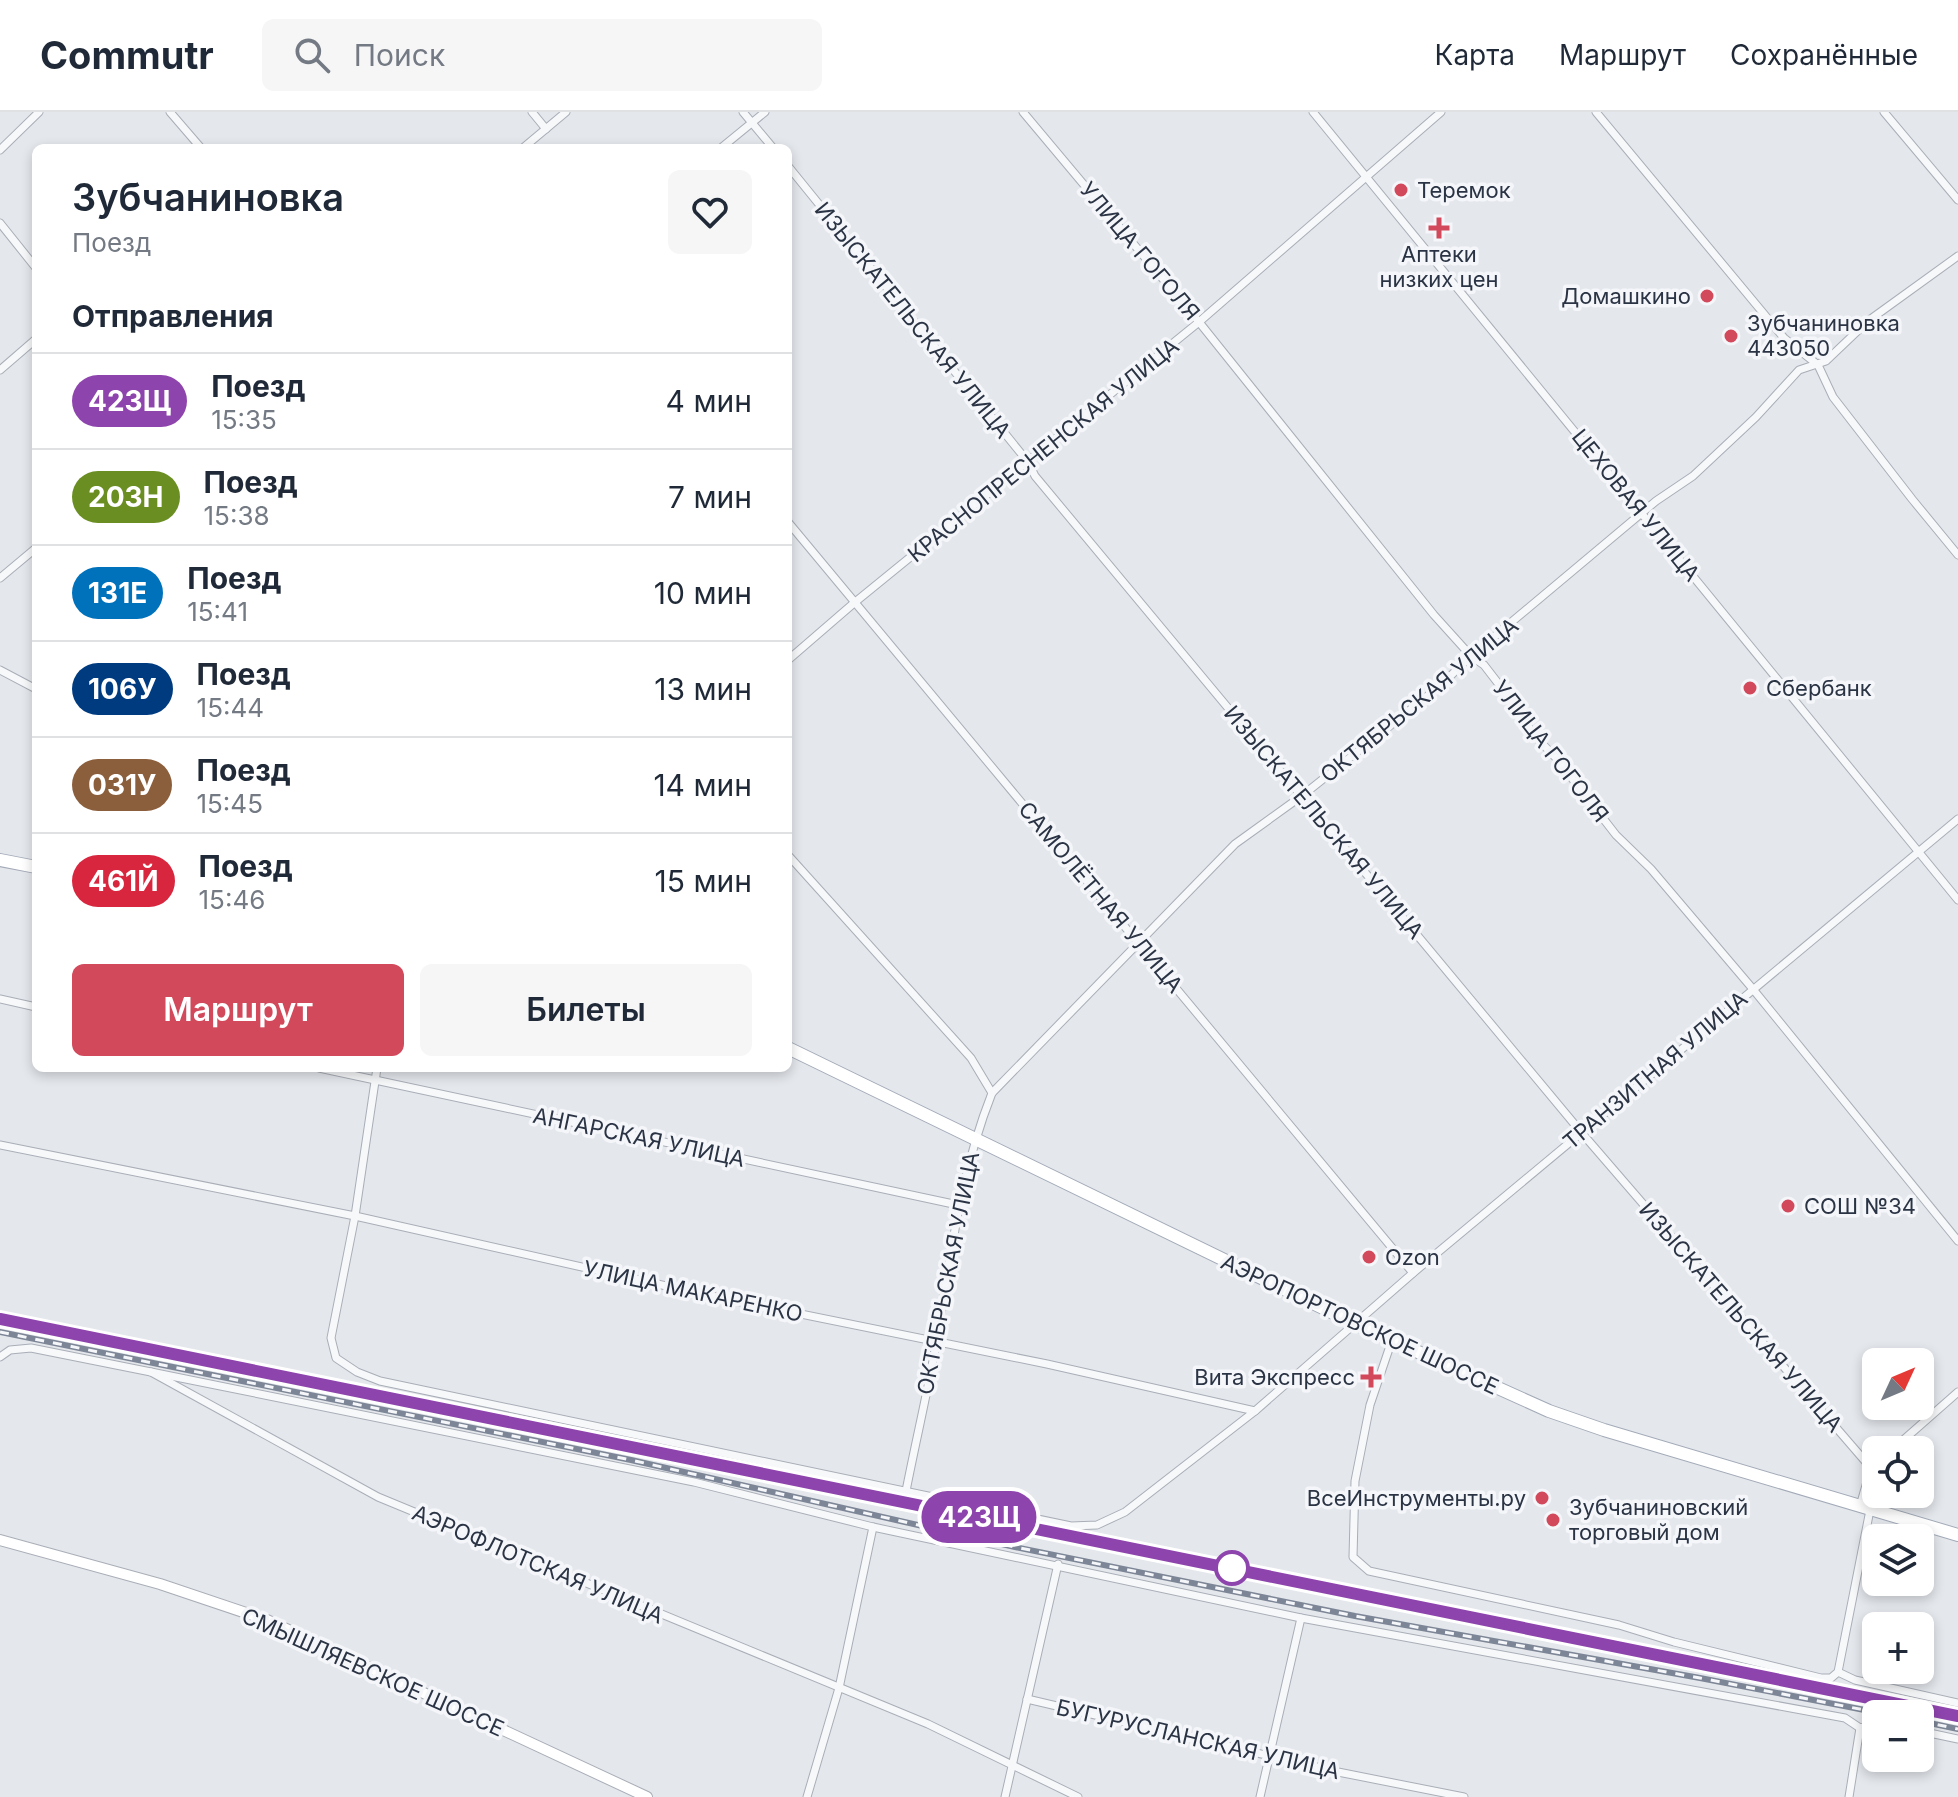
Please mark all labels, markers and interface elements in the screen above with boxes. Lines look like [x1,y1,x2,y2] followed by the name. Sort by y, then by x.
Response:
[262,19,822,91] search box
[40,32,214,78] text: Commutr
[290,33,334,77] icon: search
[354,37,445,73] text: Поиск
[1435,38,1515,72] text: Карта
[1559,38,1686,72] text: Маршрут
[1730,38,1918,72] text: Сохранённые
[668,170,752,254] button: heart
[72,174,344,220] text: Зубчаниновка
[1075,177,1205,325] street label: УЛИЦА ГОГОЛЯ
[1417,177,1511,203] place label: Теремок
[1392,181,1410,199] marker: Теремок
[810,197,1016,443] street label: ИЗЫСКАТЕЛЬСКАЯ УЛИЦА
[1430,219,1448,237] marker: Аптеки низких цен
[72,227,151,258] text: Поезд
[1380,241,1499,292] place label: Аптеки низких цен
[1561,283,1691,309] place label: Домашкино
[1698,287,1716,305] marker: Домашкино
[72,298,274,334] text: Отправления
[1747,310,1900,361] place label: Зубчаниновка 443050
[1722,327,1740,345] marker: Зубчаниновка 443050
[902,333,1184,567] street label: КРАСНОПРЕСНЕНСКАЯ УЛИЦА
[211,368,305,404] text: Поезд
[666,383,752,419] text: 4 мин
[88,384,171,418] text: 423Щ
[211,404,277,435] text: 15:35
[1567,424,1705,586] street label: ЦЕХОВАЯ УЛИЦА
[204,464,298,500] text: Поезд
[668,479,752,515] text: 7 мин
[88,480,164,514] text: 203Н
[204,500,270,531] text: 15:38
[187,560,282,596] text: Поезд
[654,575,752,611] text: 10 мин
[88,576,147,610] text: 131Е
[187,596,248,627] text: 15:41
[1315,612,1523,788] street label: ОКТЯБРЬСКАЯ УЛИЦА
[197,656,291,692] text: Поезд
[654,671,752,707] text: 13 мин
[88,672,157,706] text: 106У
[1488,675,1614,827] street label: УЛИЦА ГОГОЛЯ
[1766,675,1872,701] place label: Сбербанк
[1741,679,1759,697] marker: Сбербанк
[197,692,264,723] text: 15:44
[1219,700,1429,944] street label: ИЗЫСКАТЕЛЬСКАЯ УЛИЦА
[196,752,291,788] text: Поезд
[653,767,752,803] text: 14 мин
[88,768,156,802] text: 031У
[196,788,263,819] text: 15:45
[1014,796,1188,998] street label: САМОЛЁТНАЯ УЛИЦА
[199,848,293,884] text: Поезд
[655,863,752,899] text: 15 мин
[88,864,159,898] text: 461Й
[199,884,265,915] text: 15:46
[72,964,404,1056] button: Маршрут
[420,964,752,1056] button: Билеты
[1558,985,1752,1155] street label: ТРАНЗИТНАЯ УЛИЦА
[531,1102,747,1172] street label: АНГАРСКАЯ УЛИЦА
[912,1149,984,1397] street label: ОКТЯБРЬСКАЯ УЛИЦА
[1804,1193,1916,1219] place label: СОШ №34
[1634,1197,1848,1437] street label: ИЗЫСКАТЕЛЬСКАЯ УЛИЦА
[1779,1197,1797,1215] marker: СОШ №34
[1385,1244,1440,1270] place label: Ozon
[1217,1248,1503,1400] street label: АЭРОПОРТОВСКОЕ ШОССЕ
[1360,1248,1378,1266] marker: Ozon
[581,1255,805,1327] street label: УЛИЦА МАКАРЕНКО
[1862,1348,1934,1420] north arrow
[1862,1348,1934,1772] map controls
[1194,1364,1355,1390] place label: Вита Экспресс
[1362,1368,1380,1386] marker: Вита Экспресс
[1862,1436,1934,1508] button: locate
[1307,1485,1526,1511] place label: ВсеИнструменты.ру
[1533,1489,1551,1507] marker: ВсеИнструменты.ру
[923,1491,1035,1543] line badge: 423Щ
[1569,1494,1748,1545] place label: Зубчаниновский торговый дом
[409,1499,667,1629] street label: АЭРОФЛОТСКАЯ УЛИЦА
[937,1500,1021,1534] text: 423Щ
[1544,1511,1562,1529] marker: Зубчаниновский торговый дом
[1862,1524,1934,1596] button: layers
[1215,1551,1249,1585] unlabelled marker
[238,1602,508,1742] street label: СМЫШЛЯЕВСКОЕ ШОССЕ
[1862,1612,1934,1684] button: +
[1054,1694,1342,1784] street label: БУГУРУСЛАНСКАЯ УЛИЦА
[1862,1700,1934,1772] button: −

